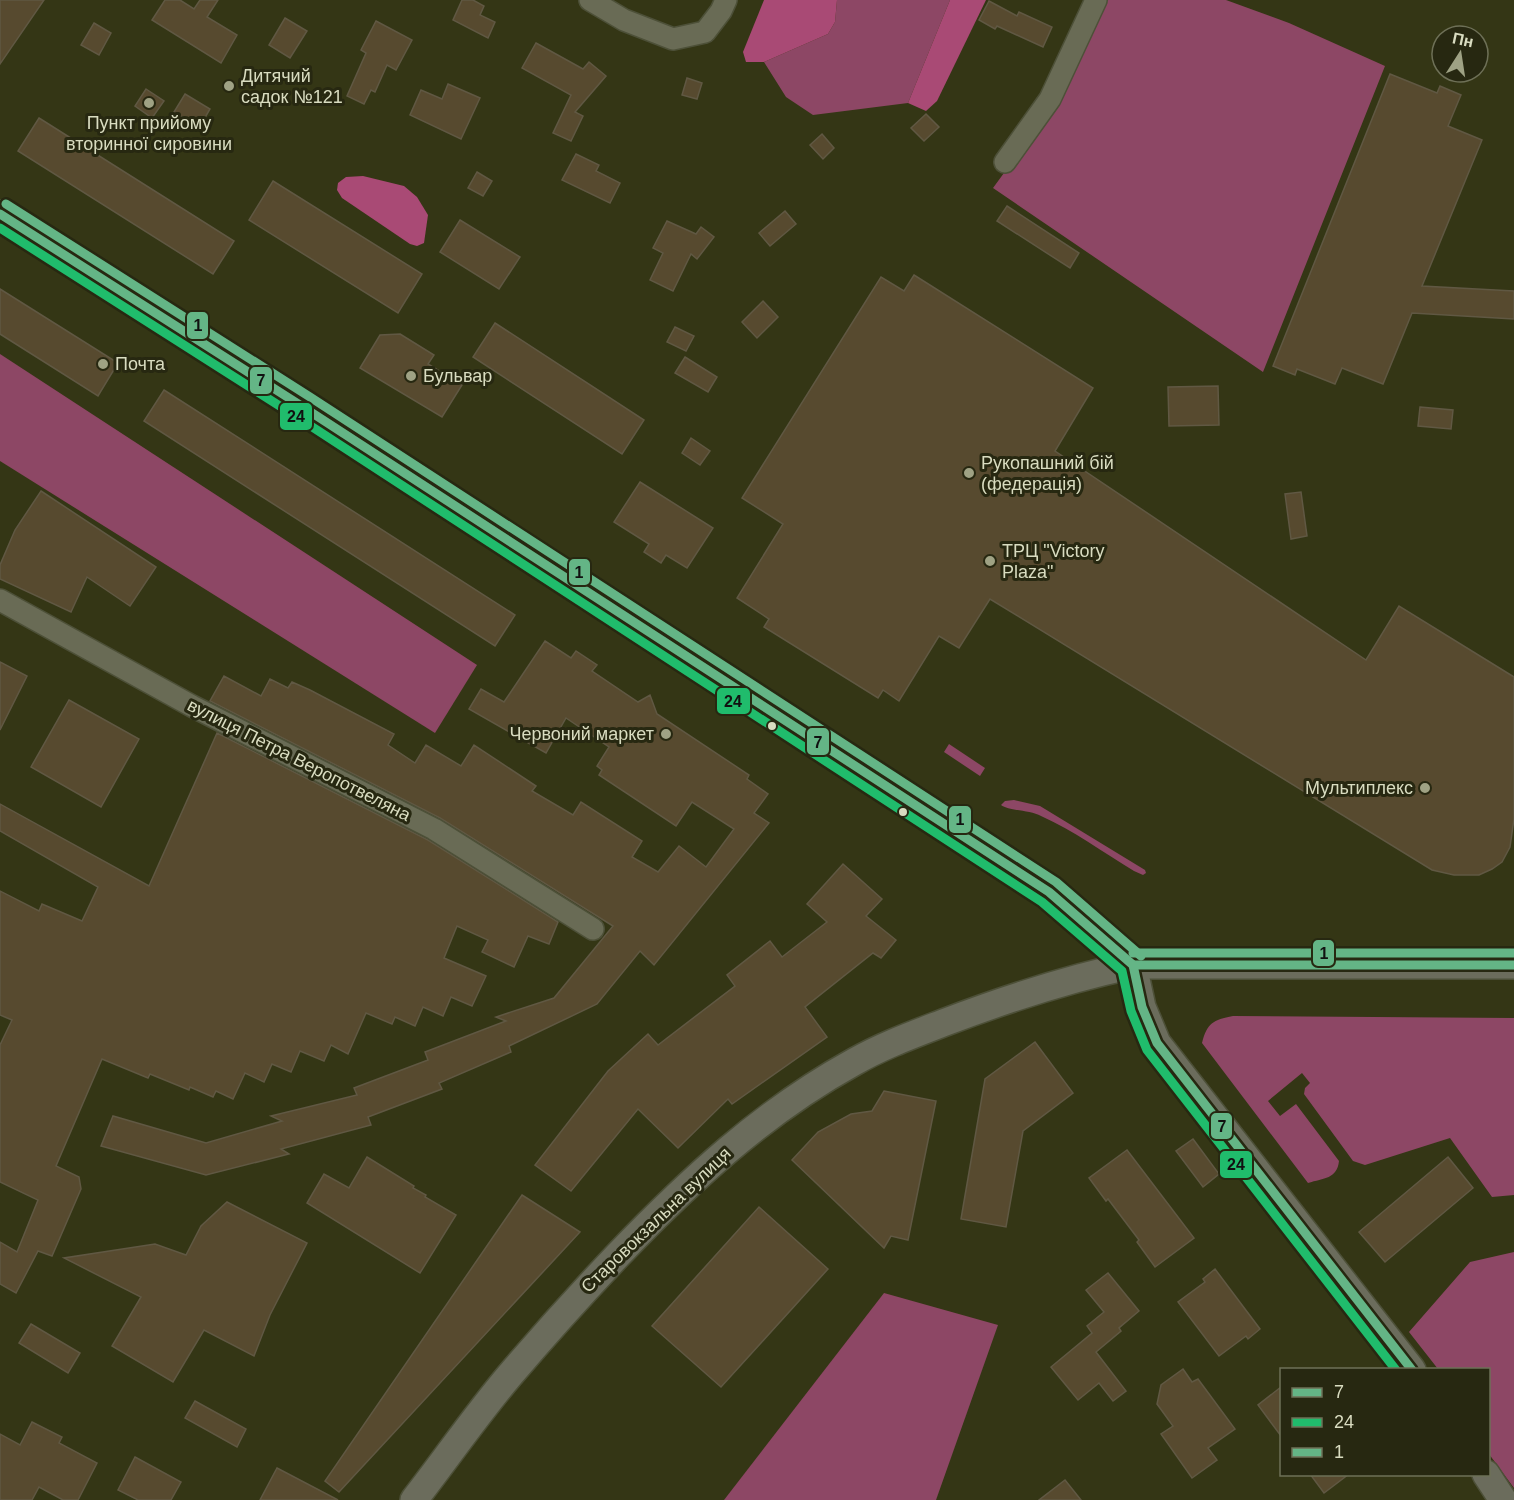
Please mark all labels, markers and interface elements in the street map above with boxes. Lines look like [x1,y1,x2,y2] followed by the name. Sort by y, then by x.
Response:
[1430,24,1490,84] north arrow
[1451,29,1475,50] text: Пн
[241,66,343,107] place label: Дитячий садок №121
[222,79,236,93] marker: Дитячий садок №121
[142,96,156,110] marker: Пункт прийому вторинної сировини
[66,113,232,154] place label: Пункт прийому вторинної сировини
[186,311,209,340] line badge: 1
[194,317,203,334] text: 1
[115,354,166,374] place label: Почта
[96,357,110,371] marker: Почта
[249,366,273,395] line badge: 7
[423,366,492,386] place label: Бульвар
[404,369,418,383] marker: Бульвар
[257,372,266,389] text: 7
[279,402,313,431] line badge: 24
[287,408,305,425] text: 24
[981,453,1114,494] place label: Рукопашний бій (федерація)
[962,466,976,480] marker: Рукопашний бій (федерація)
[1002,541,1104,582] place label: ТРЦ "Victory Plaza"
[983,554,997,568] marker: ТРЦ "Victory Plaza"
[568,558,591,586] line badge: 1
[575,564,584,581] text: 1
[716,687,751,715] line badge: 24
[724,693,742,710] text: 24
[184,695,415,826] street label: вулиця Петра Веропотвеляна
[766,720,778,732] unlabelled marker
[509,724,654,744] place label: Червоний маркет
[659,727,673,741] marker: Червоний маркет
[806,727,830,756] line badge: 7
[814,734,823,751] text: 7
[1305,778,1413,798] place label: Мультиплекс
[1418,781,1432,795] marker: Мультиплекс
[948,805,972,834] line badge: 1
[897,806,909,818] unlabelled marker
[956,811,965,828] text: 1
[1312,939,1335,967] line badge: 1
[1320,945,1329,962] text: 1
[1210,1112,1233,1140] line badge: 7
[1218,1118,1227,1135] text: 7
[577,1143,735,1297] street label: Старовокзальна вулиця
[1219,1150,1253,1179] line badge: 24
[1227,1156,1245,1173] text: 24
[1280,1368,1490,1476] legend
[1334,1382,1344,1402] text: 7
[1334,1412,1354,1432] text: 24
[1334,1442,1344,1462] text: 1

